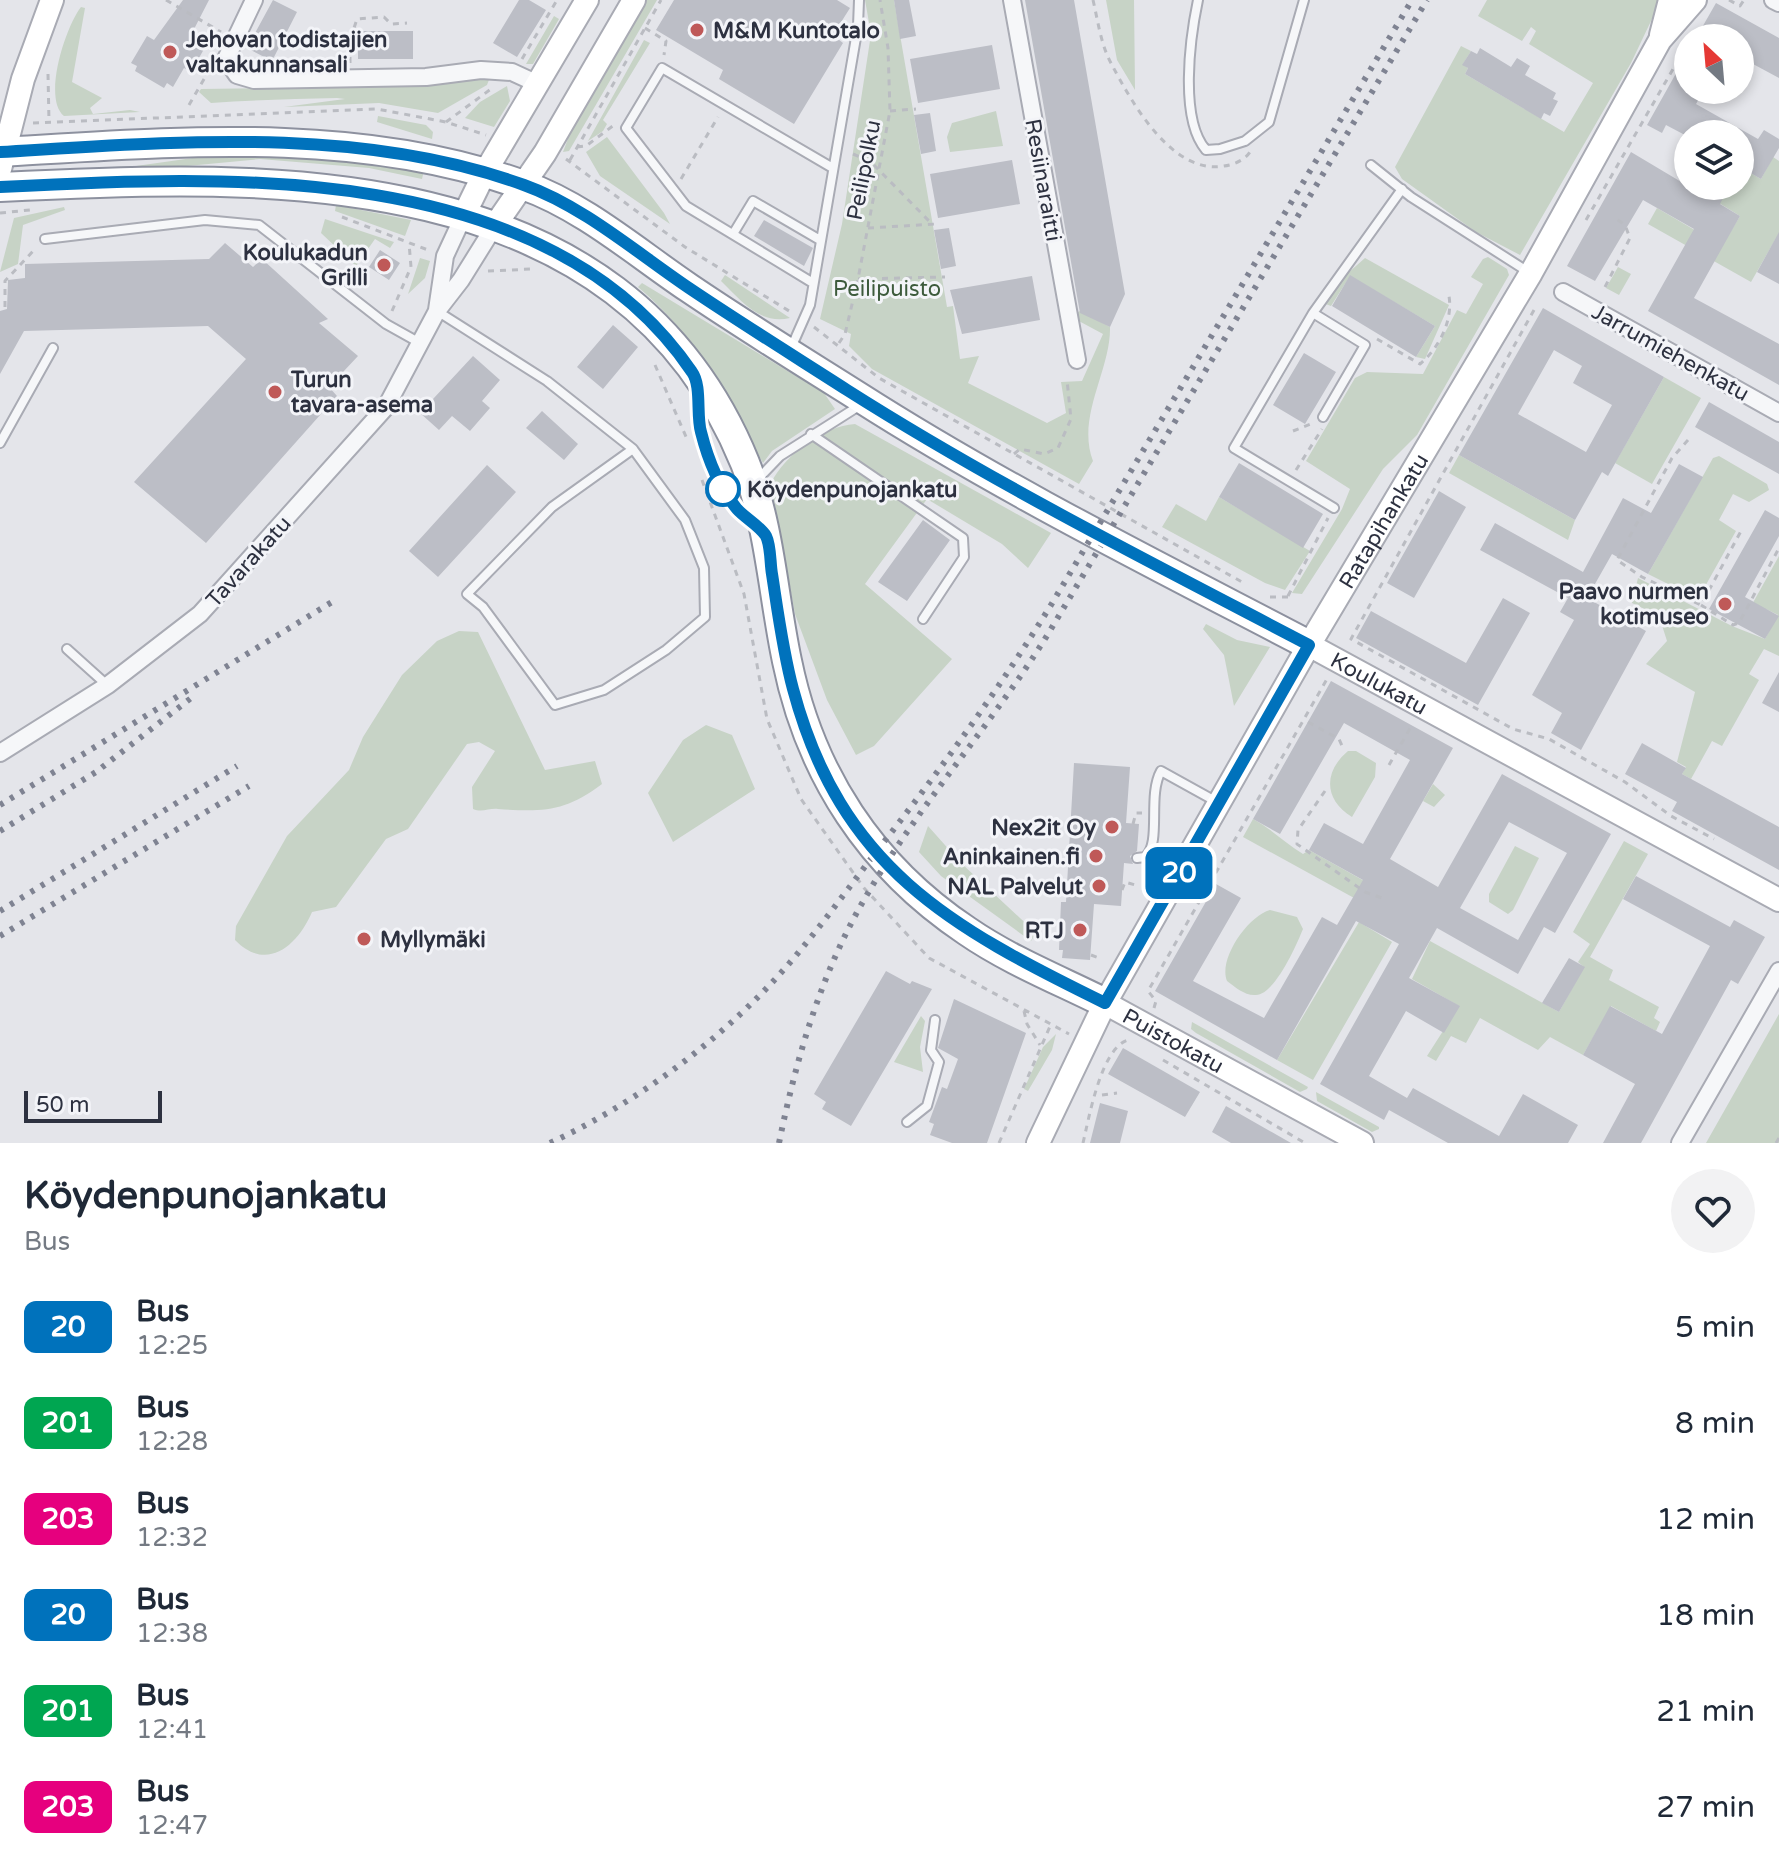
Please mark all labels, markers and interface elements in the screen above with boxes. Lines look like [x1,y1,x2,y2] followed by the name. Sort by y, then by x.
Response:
[713,18,880,44] place label: M&M Kuntotalo
[688,21,706,39] marker: M&M Kuntotalo
[1674,24,1754,104] north arrow
[1674,24,1754,200] map controls
[185,27,387,78] place label: Jehovan todistajien valtakunnansali
[161,43,179,61] marker: Jehovan todistajien valtakunnansali
[1019,117,1067,243] street label: Resiinaraitti
[842,118,886,222] street label: Peilipolku
[1674,120,1754,200] button: layers
[243,240,368,291] place label: Koulukadun Grilli
[375,256,393,274] marker: Koulukadun Grilli
[833,276,941,302] park label: Peilipuisto
[1587,299,1754,407] street label: Jarrumiehenkatu
[290,367,433,418] place label: Turun tavara-asema
[266,383,284,401] marker: Turun tavara-asema
[1334,449,1434,593] street label: Ratapihankatu
[706,472,740,506] marker: Köydenpunojankatu
[747,477,957,503] place label: Köydenpunojankatu
[201,511,297,613] street label: Tavarakatu
[1558,579,1709,630] place label: Paavo nurmen kotimuseo
[1716,595,1734,613] marker: Paavo nurmen kotimuseo
[1326,647,1432,721] street label: Koulukatu
[991,815,1096,841] place label: Nex2it Oy
[1103,818,1121,836] marker: Nex2it Oy
[943,844,1080,870] place label: Aninkainen.fi
[1087,847,1105,865] marker: Aninkainen.fi
[1143,847,1215,899] line badge: 20
[1161,856,1197,890] text: 20
[947,874,1084,900] place label: NAL Palvelut
[1090,877,1108,895] marker: NAL Palvelut
[1025,918,1064,944] place label: RTJ
[1071,921,1089,939] marker: RTJ
[380,927,486,953] place label: Myllymäki
[355,930,373,948] marker: Myllymäki
[1118,1003,1228,1079] street label: Puistokatu
[24,1087,162,1123] scale bar
[36,1092,90,1118] text: 50 m
[1671,1169,1755,1253] button: heart
[24,1173,387,1219] text: Köydenpunojankatu
[24,1226,70,1257] text: Bus
[136,1293,189,1330] text: Bus
[1675,1309,1755,1346] text: 5 min
[50,1310,86,1344] text: 20
[136,1330,208,1361] text: 12:25
[136,1389,189,1426] text: Bus
[1675,1405,1755,1442] text: 8 min
[42,1406,94,1440] text: 201
[136,1426,208,1457] text: 12:28
[136,1485,189,1522] text: Bus
[1656,1501,1755,1538] text: 12 min
[42,1502,94,1536] text: 203
[136,1522,208,1553] text: 12:32
[136,1581,189,1618] text: Bus
[1656,1597,1755,1634] text: 18 min
[50,1598,86,1632] text: 20
[136,1618,208,1649] text: 12:38
[136,1677,189,1714] text: Bus
[1656,1693,1755,1730] text: 21 min
[42,1694,94,1728] text: 201
[136,1714,208,1745] text: 12:41
[136,1773,189,1810] text: Bus
[1656,1789,1755,1826] text: 27 min
[42,1790,94,1824] text: 203
[136,1810,208,1841] text: 12:47

